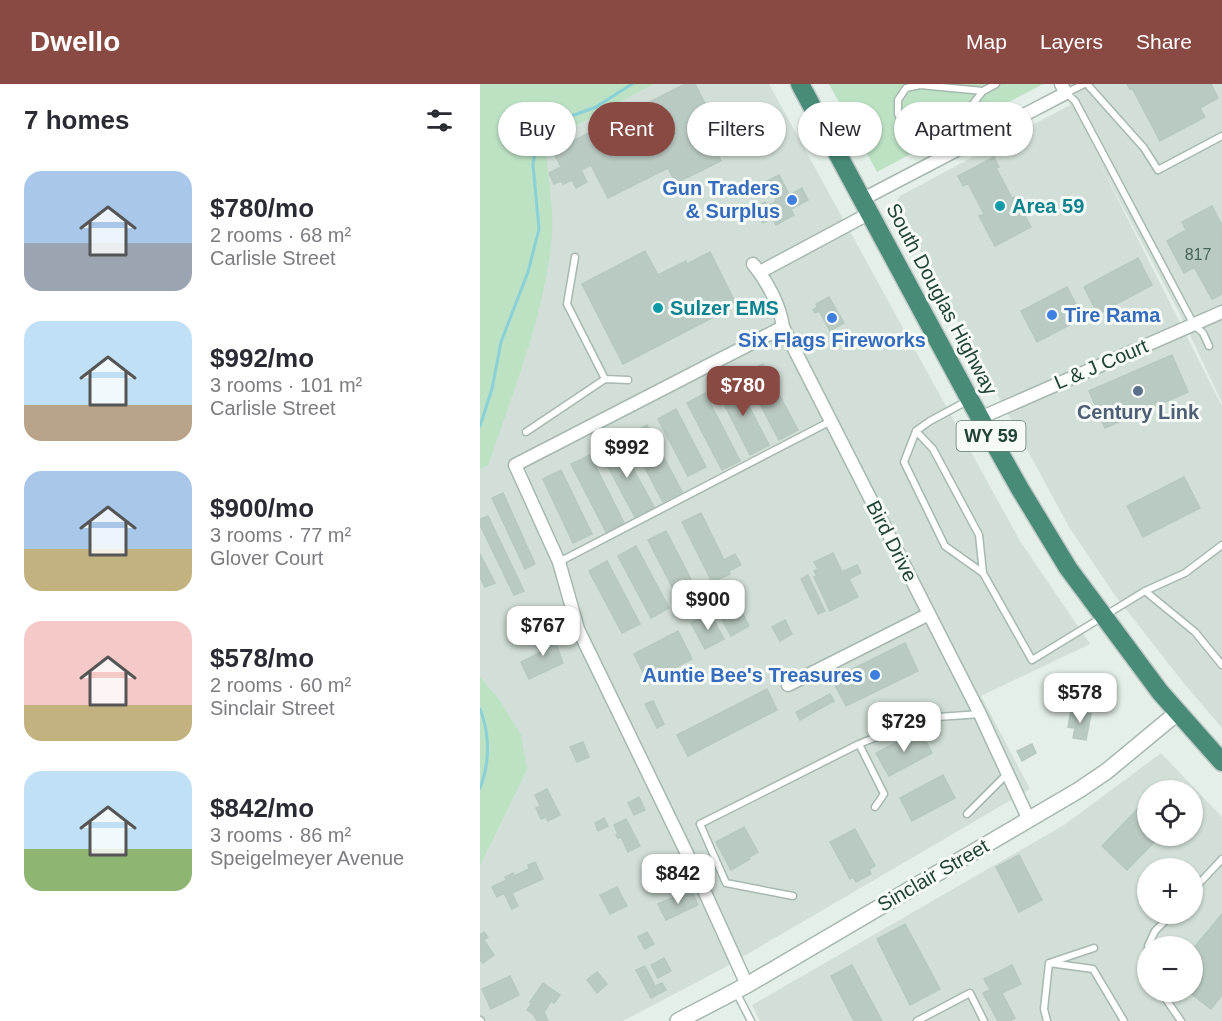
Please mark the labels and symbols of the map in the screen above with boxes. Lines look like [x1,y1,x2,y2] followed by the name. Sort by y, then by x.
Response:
[662,177,780,222] place label: Gun Traders & Surplus
[785,193,799,207] marker: Gun Traders & Surplus
[1012,195,1084,217] place label: Area 59
[993,199,1007,213] marker: Area 59
[882,200,1002,398] street label: South Douglas Highway
[1185,246,1211,263] house number: 817
[670,297,779,319] place label: Sulzer EMS
[651,301,665,315] marker: Sulzer EMS
[1064,304,1161,326] place label: Tire Rama
[1045,308,1059,322] marker: Tire Rama
[825,311,839,325] marker: Six Flags Fireworks
[738,329,926,351] place label: Six Flags Fireworks
[1051,334,1151,394] street label: L & J Court
[707,366,779,417] pin: $780
[1131,384,1145,398] marker: Century Link
[1077,401,1200,423] place label: Century Link
[956,421,1026,451] road number: WY 59
[591,428,663,479] pin: $992
[862,497,922,585] street label: Bird Drive
[672,580,744,631] pin: $900
[507,606,579,657] pin: $767
[643,664,863,686] place label: Auntie Bee's Treasures
[868,668,882,682] marker: Auntie Bee's Treasures
[1044,673,1116,724] pin: $578
[868,702,940,753] pin: $729
[874,834,993,916] street label: Sinclair Street
[642,854,714,905] pin: $842

